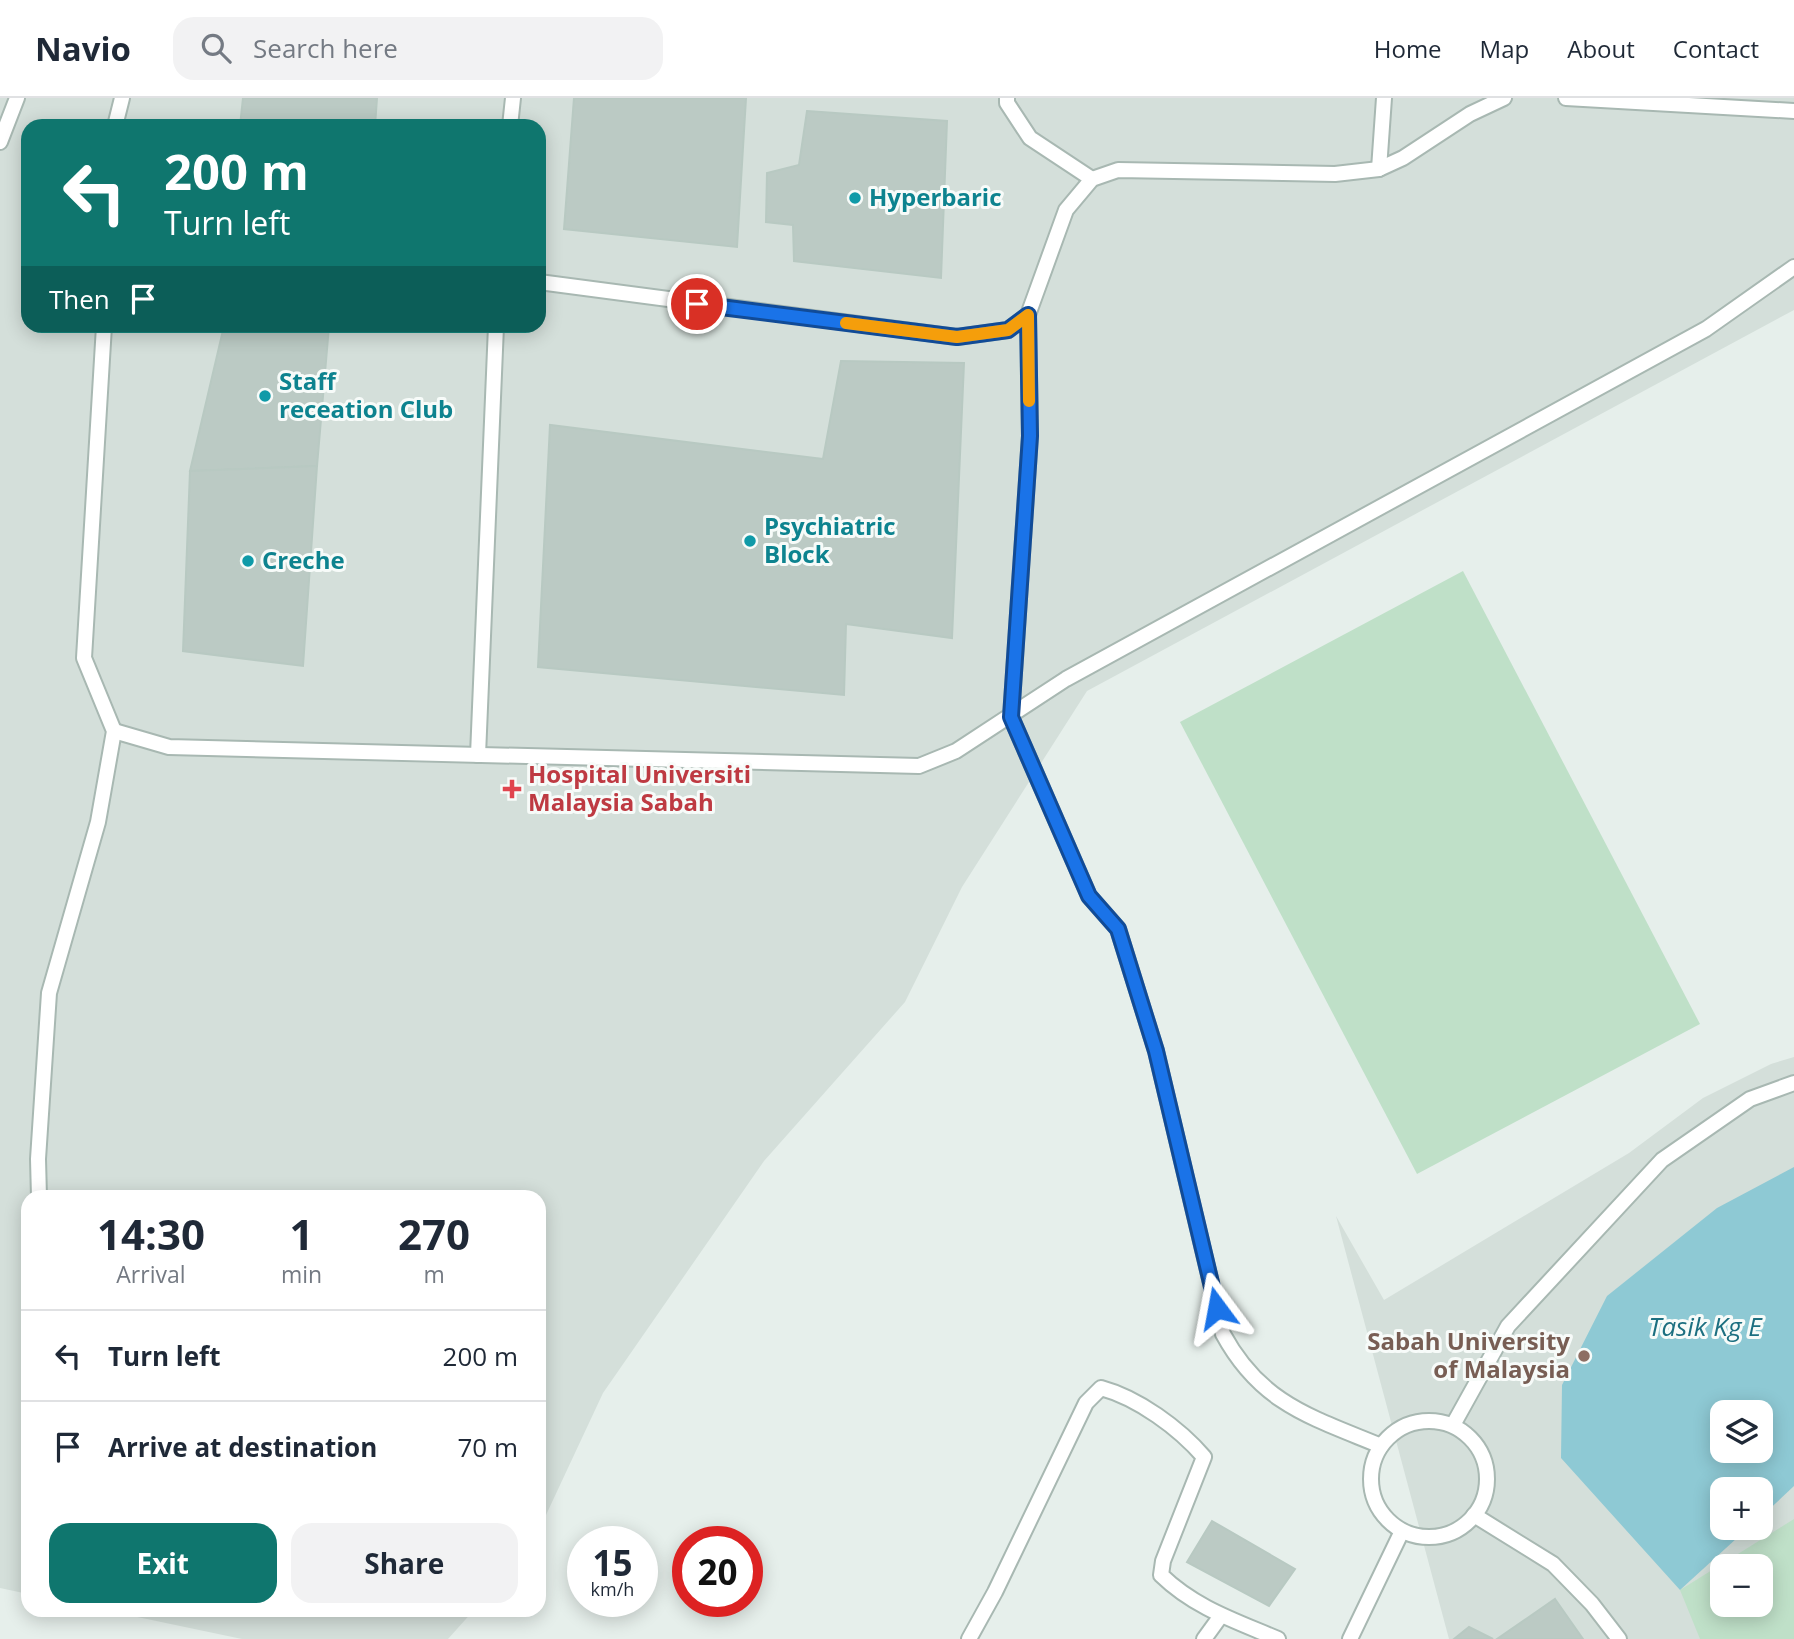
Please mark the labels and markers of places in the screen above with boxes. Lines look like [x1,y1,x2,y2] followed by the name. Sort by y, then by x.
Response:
[869,180,1002,213] place label: Hyperbaric
[847,190,863,206] marker: Hyperbaric
[667,274,727,334] pin
[279,364,453,425] place label: Staff receation Club
[257,388,273,404] marker: Staff receation Club
[764,509,896,570] place label: Psychiatric Block
[742,533,758,549] marker: Psychiatric Block
[262,543,345,576] place label: Creche
[240,553,256,569] marker: Creche
[528,757,751,818] place label: Hospital Universiti Malaysia Sabah
[502,779,522,799] marker: Hospital Universiti Malaysia Sabah
[1367,1324,1570,1385] place label: Sabah University of Malaysia
[1576,1348,1592,1364] marker: Sabah University of Malaysia

